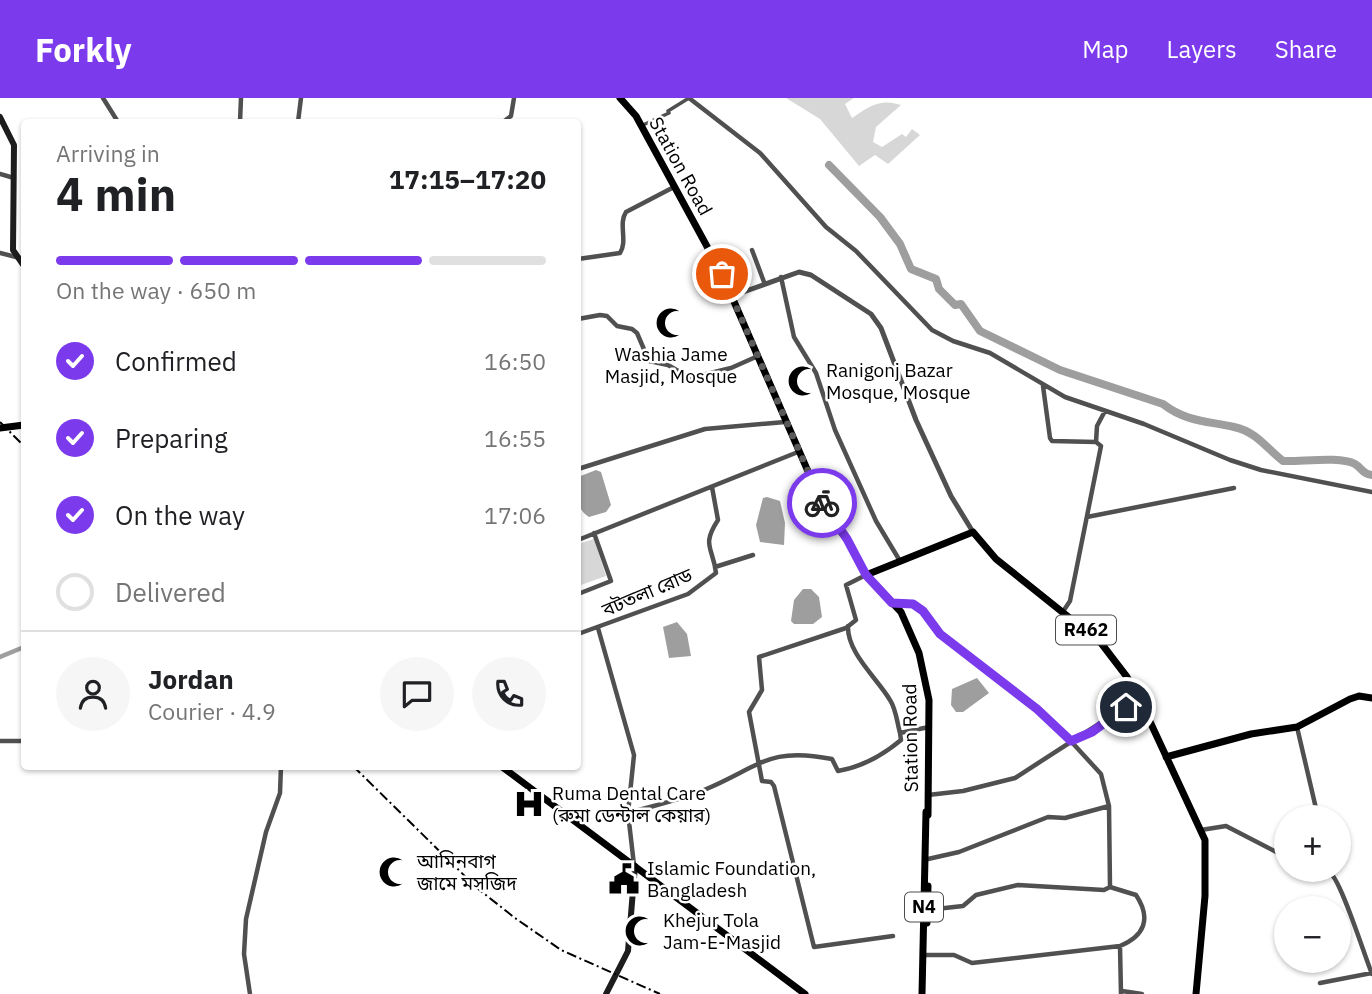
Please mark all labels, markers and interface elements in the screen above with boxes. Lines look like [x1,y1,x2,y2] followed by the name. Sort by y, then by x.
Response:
[35,28,132,71] text: Forkly
[1082,33,1129,65] text: Map
[1167,33,1237,65] text: Layers
[1275,33,1337,65] text: Share
[644,113,718,219] street label: Station Road
[56,138,160,168] text: Arriving in
[389,162,546,196] text: 17:15–17:20
[56,164,176,224] text: 4 min
[692,244,752,304] pin
[703,255,741,293] icon: bag
[56,275,256,305] text: On the way · 650 m
[654,306,688,340] mosque icon: Washia Jame Masjid, Mosque
[56,342,94,380] icon: check
[605,342,737,388] place label: Washia Jame Masjid, Mosque
[115,344,237,378] text: Confirmed
[484,346,546,376] text: 16:50
[826,358,970,404] place label: Ranigonj Bazar Mosque, Mosque
[786,364,820,398] mosque icon: Ranigonj Bazar Mosque, Mosque
[56,419,94,457] icon: check
[115,421,228,455] text: Preparing
[484,423,546,453] text: 16:55
[787,468,857,538] courier
[803,484,841,522] icon: bike
[56,496,94,534] icon: check
[115,498,245,532] text: On the way
[484,500,546,530] text: 17:06
[598,562,696,622] street label: বটতলা রোড
[115,575,226,609] text: Delivered
[1056,616,1116,644] road number: R462
[56,657,130,731] button: person
[380,657,454,731] button: chat
[472,657,546,731] button: phone
[148,662,234,696] text: Jordan
[1096,677,1156,737] pin
[897,683,923,793] street label: Station Road
[1107,688,1145,726] icon: home
[148,696,276,726] text: Courier · 4.9
[552,781,711,827] place label: Ruma Dental Care (রুমা ডেন্টাল কেয়ার)
[512,787,546,821] hospital icon: Ruma Dental Care (রুমা ডেন্টাল কেয়ার)
[1274,805,1351,973] map controls
[1274,805,1351,882] button: +
[416,849,517,895] place label: আমিনবাগ জামে মসজিদ
[377,855,411,889] mosque icon: আমিনবাগ জামে মসজিদ
[647,856,816,902] place label: Islamic Foundation, Bangladesh
[607,862,641,896] public building icon: Islamic Foundation, Bangladesh
[905,892,943,922] road number: N4
[1274,896,1351,973] button: −
[663,908,781,954] place label: Khejur Tola Jam-E-Masjid
[623,914,657,948] mosque icon: Khejur Tola Jam-E-Masjid

